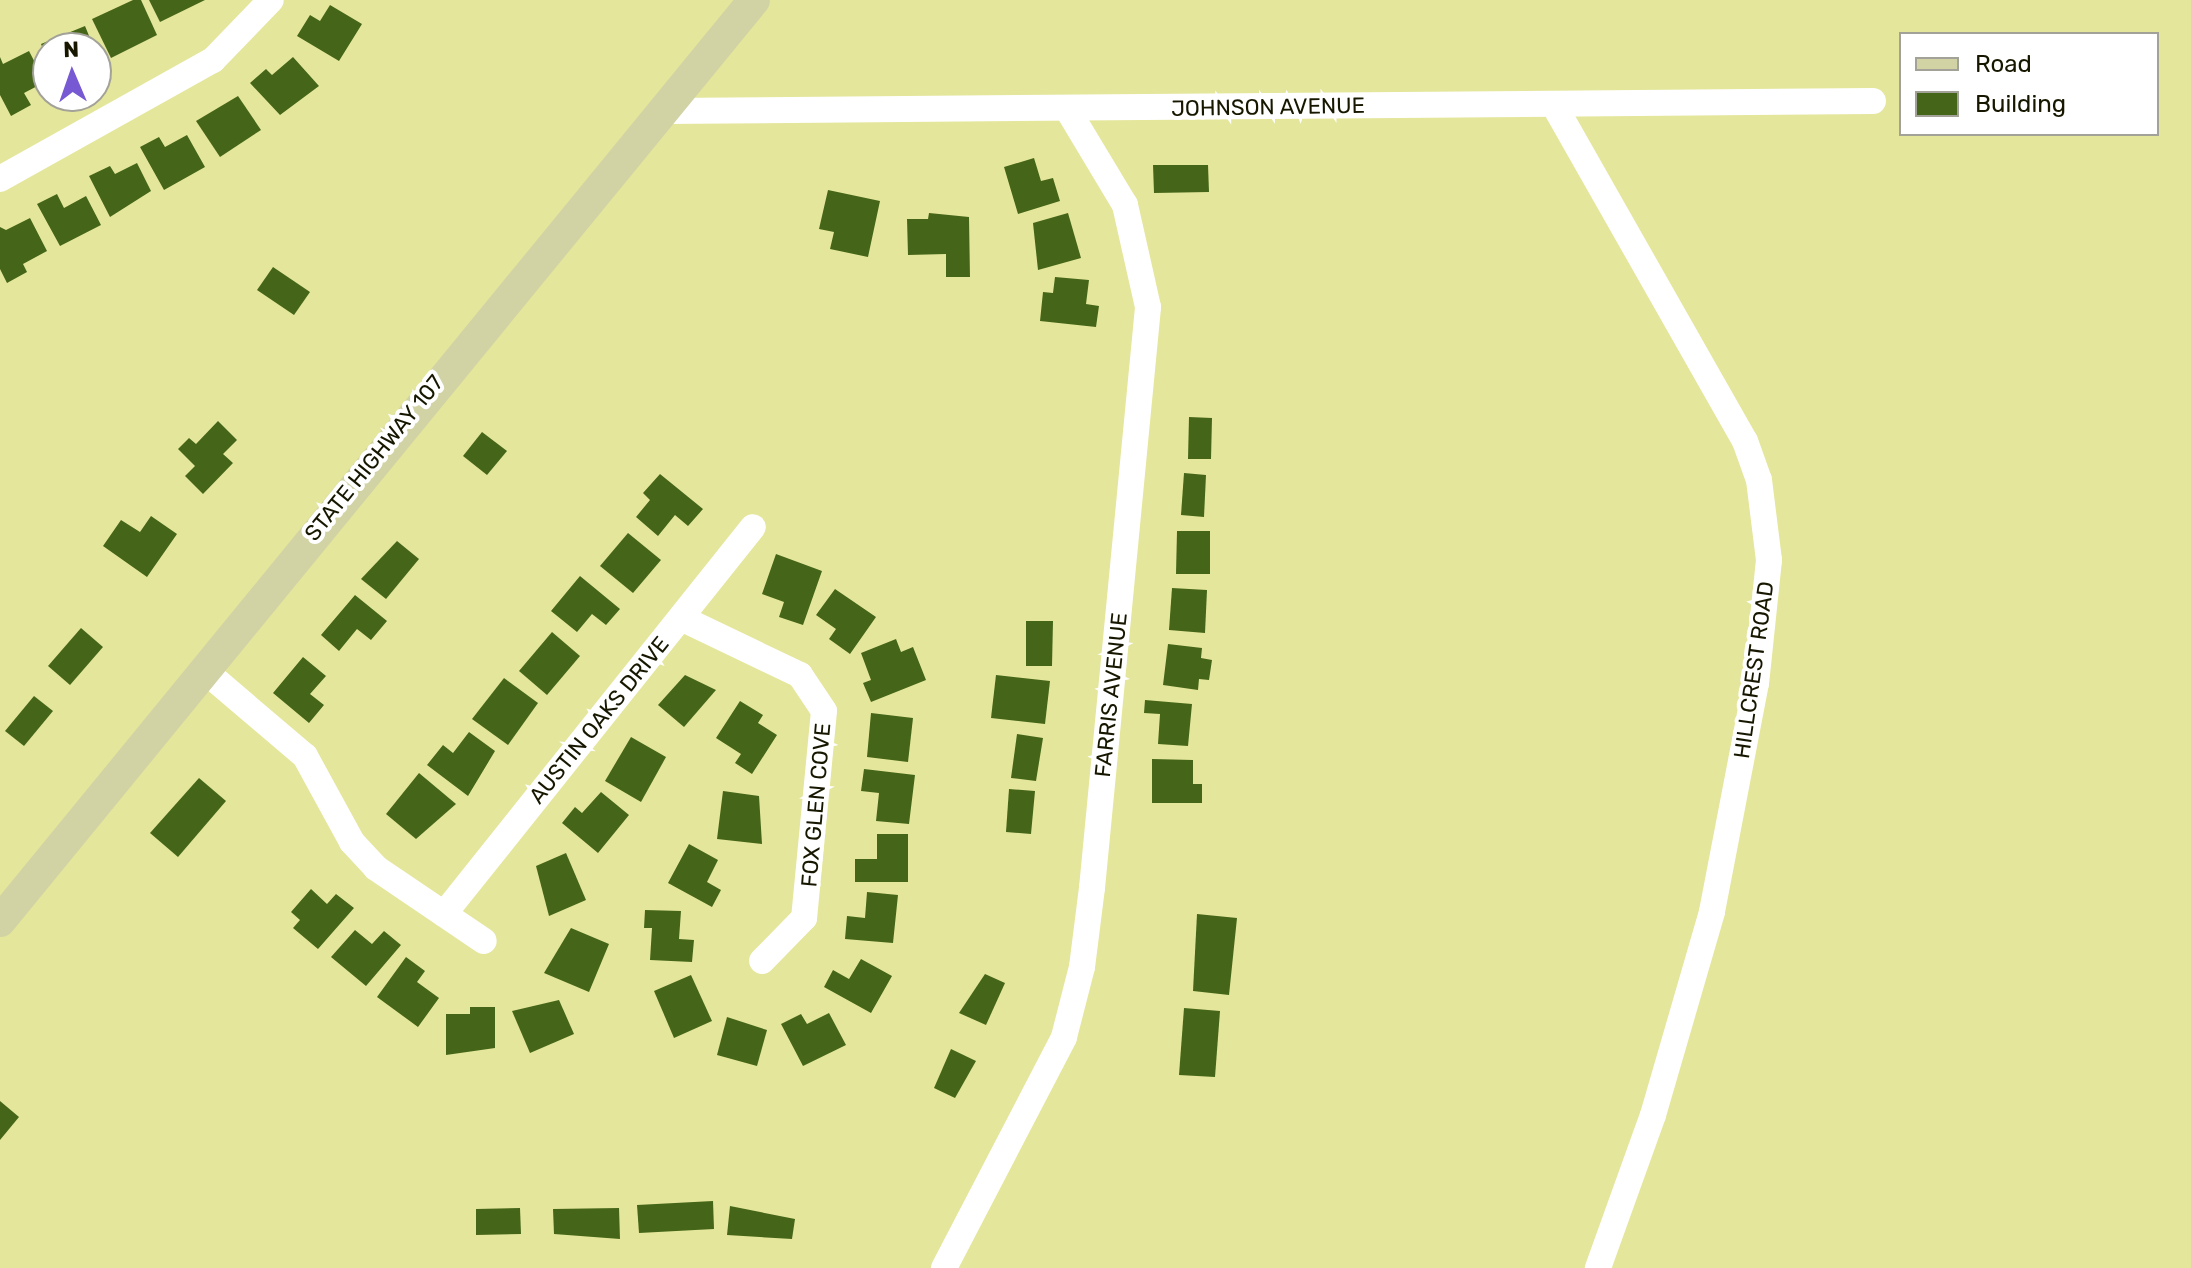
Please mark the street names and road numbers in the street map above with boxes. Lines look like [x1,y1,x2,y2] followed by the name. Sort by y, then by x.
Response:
[1171,92,1365,122] street label: JOHNSON AVENUE
[299,370,449,546] street label: STATE HIGHWAY 107
[1728,579,1780,761] street label: HILLCREST ROAD
[1089,611,1133,779] street label: FARRIS AVENUE
[523,631,675,809] street label: AUSTIN OAKS DRIVE
[796,722,836,888] street label: FOX GLEN COVE

